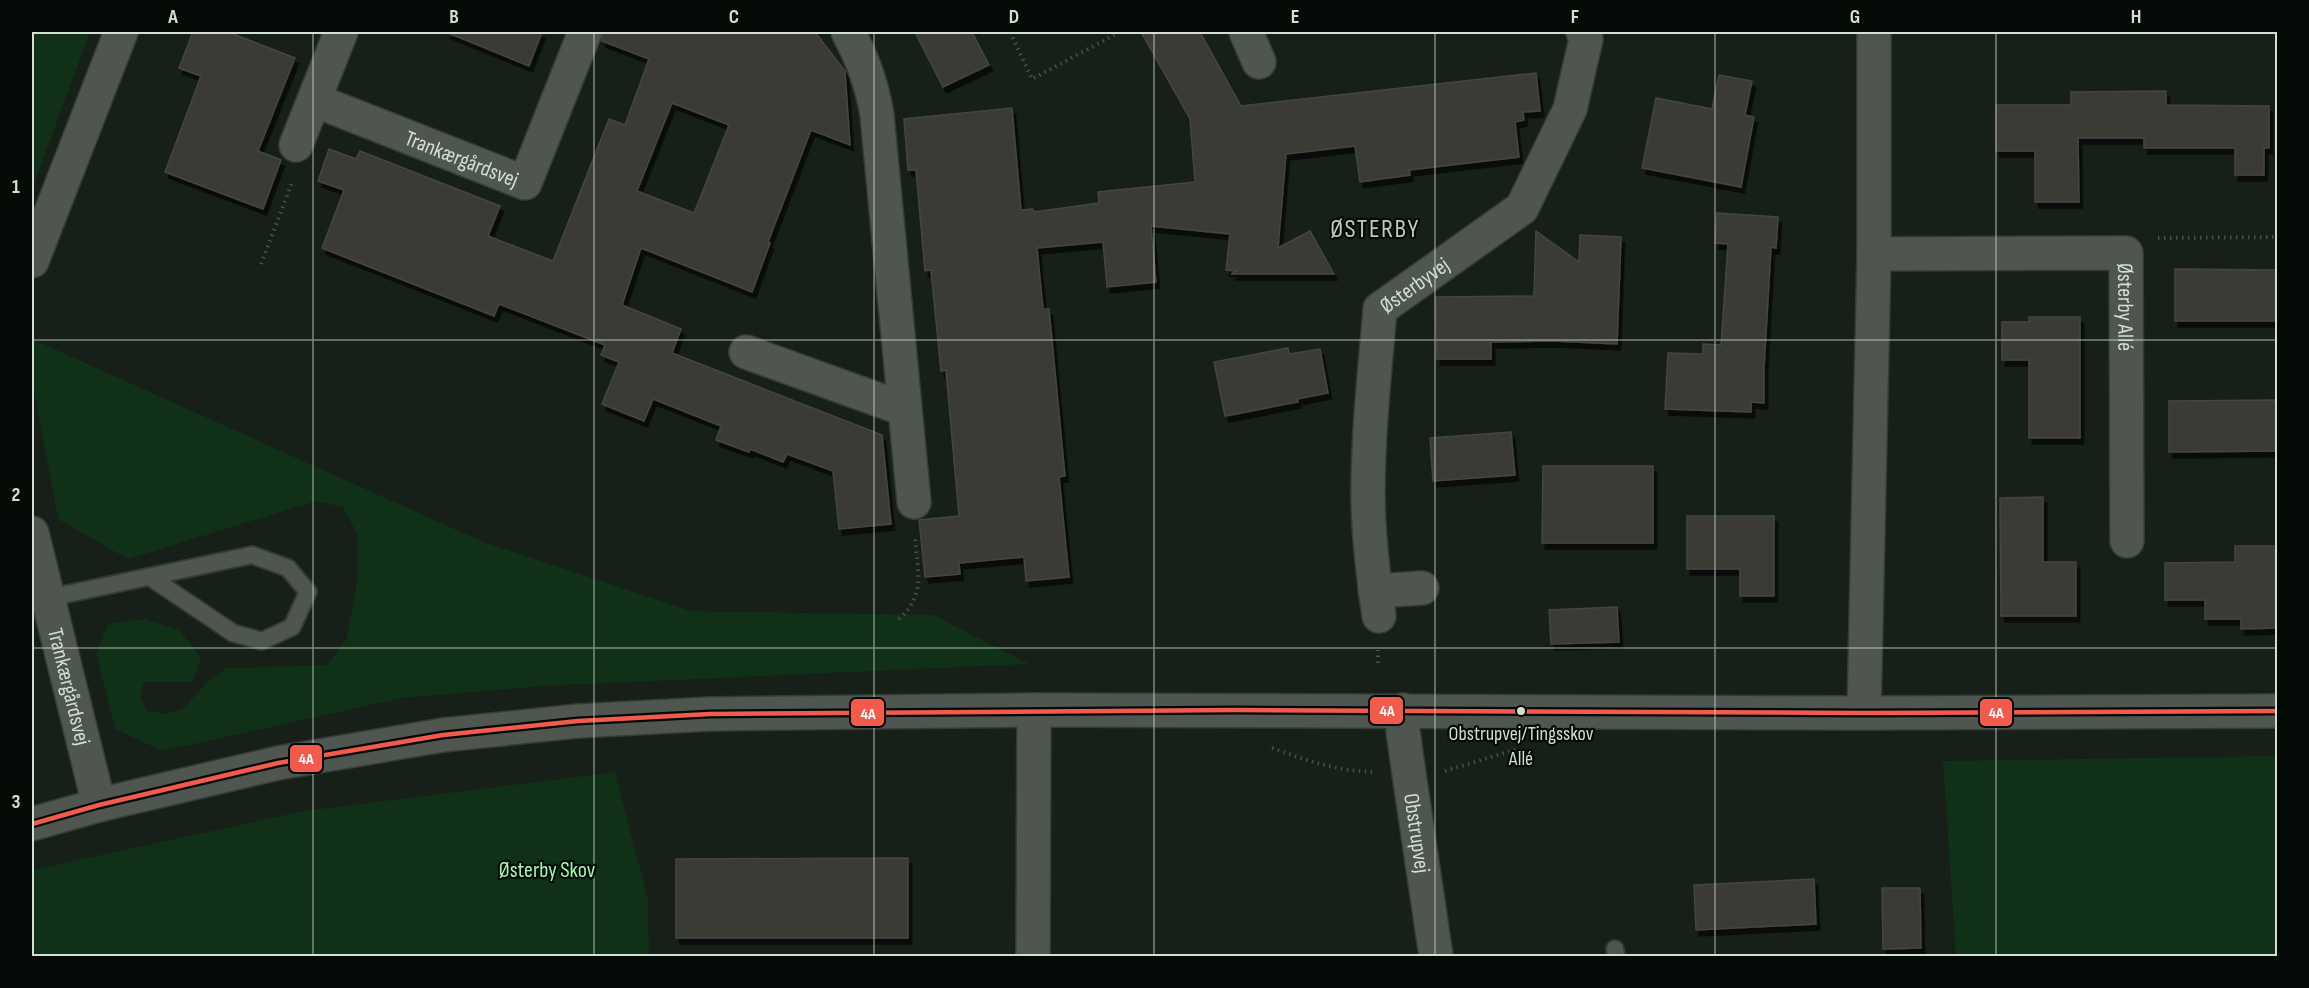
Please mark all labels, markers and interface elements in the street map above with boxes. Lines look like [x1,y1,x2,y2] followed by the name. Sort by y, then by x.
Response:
[167,5,178,29] text: A
[449,5,459,29] text: B
[729,5,739,29] text: C
[1009,5,1019,29] text: D
[1291,5,1299,29] text: E
[1571,5,1579,29] text: F
[1850,5,1860,29] text: G
[2131,5,2141,29] text: H
[401,125,522,194] street label: Trankærgårdsvej
[12,175,20,199] text: 1
[1330,214,1420,245] district label: ØSTERBY
[1375,252,1455,320] street label: Østerbyvej
[2111,263,2138,351] street label: Østerby Allé
[12,483,20,507] text: 2
[41,625,96,748] street label: Trankærgårdsvej
[1369,696,1404,725] line badge: 4A
[850,698,885,727] line badge: 4A
[1979,698,2013,727] line badge: 4A
[1379,702,1395,721] text: 4A
[1988,704,2004,723] text: 4A
[860,705,876,724] text: 4A
[1515,705,1527,717] marker: Obstrupvej/Tingsskov Allé
[1449,722,1594,771] place label: Obstrupvej/Tingsskov Allé
[289,744,323,773] line badge: 4A
[298,750,314,769] text: 4A
[12,790,21,814] text: 3
[1397,791,1436,875] street label: Obstrupvej
[499,857,596,884] park label: Østerby Skov

